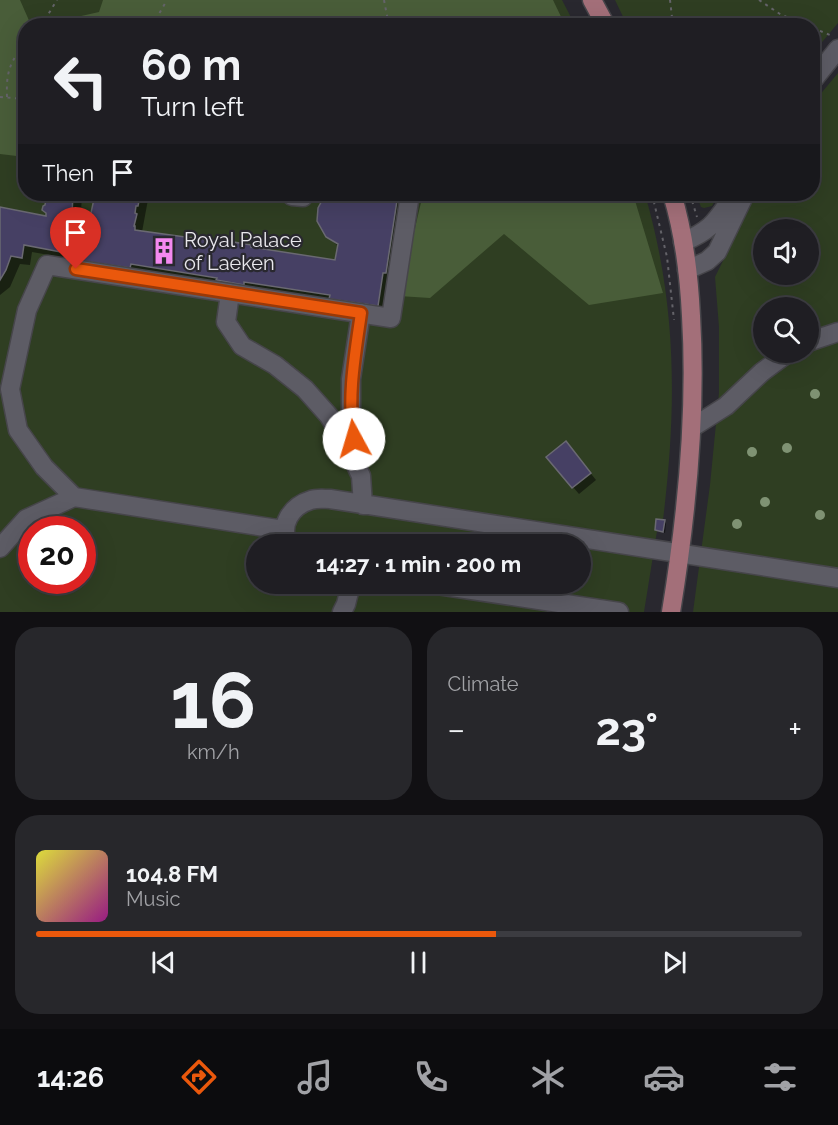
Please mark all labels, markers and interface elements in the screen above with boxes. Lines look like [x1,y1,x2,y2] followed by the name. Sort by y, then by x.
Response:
[141,41,241,90] text: 60 m
[42,42,120,120] icon: left
[141,91,244,122] text: Turn left
[106,156,139,189] icon: arrive
[42,160,94,186] text: Then
[50,207,101,269] pin
[59,216,92,249] icon: arrive
[753,219,819,363] map controls
[753,219,819,285] button: sound
[184,228,302,275] place label: Royal Palace of Laeken
[149,236,179,266] building icon: Royal Palace of Laeken
[753,297,819,363] button: search
[322,407,386,471] position arrow
[18,516,96,594] speed limit sign: 20
[316,551,521,577] text: 14:27 · 1 min · 200 m
[170,655,256,746] text: 16
[448,672,519,696] text: Climate
[596,703,658,756] text: 23°
[448,710,465,749] text: −
[788,710,802,749] text: +
[187,740,240,764] text: km/h
[126,861,218,887] text: 104.8 FM
[126,887,180,911] text: Music
[147,946,180,979] icon: previous
[402,946,435,979] icon: pause
[658,946,691,979] icon: next
[178,1056,220,1098] icon: directions
[294,1056,336,1098] icon: music
[410,1056,452,1098] icon: phone
[527,1056,569,1098] icon: climate
[643,1056,685,1098] icon: car
[759,1056,801,1098] icon: filters
[37,1062,104,1093] text: 14:26

